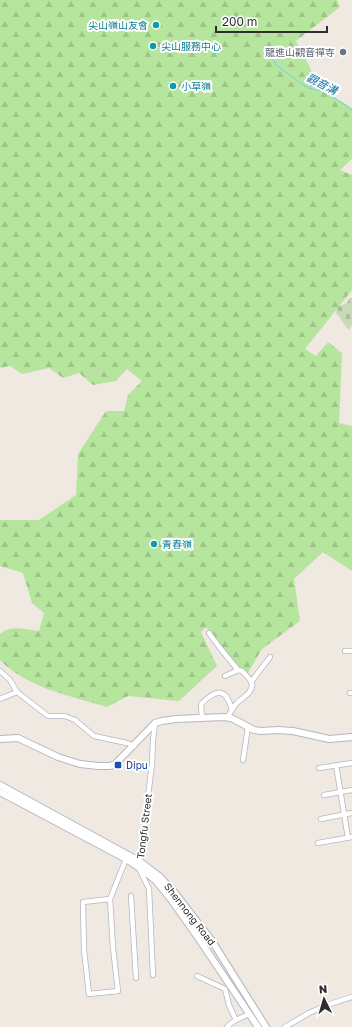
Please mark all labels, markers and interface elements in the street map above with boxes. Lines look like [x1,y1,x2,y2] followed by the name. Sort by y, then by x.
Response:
[216,8,327,34] scale bar
[222,14,257,29] text: 200 m
[88,19,148,31] place label: 尖山嶺山友會
[151,20,161,30] marker: 尖山嶺山友會
[161,40,221,52] place label: 尖山服務中心
[148,41,158,51] marker: 尖山服務中心
[265,46,335,58] place label: 龍進山觀音禪寺
[338,47,348,57] marker: 龍進山觀音禪寺
[305,70,342,98] water label: 觀音溝
[181,80,211,92] place label: 小草嶺
[168,81,178,91] marker: 小草嶺
[162,538,192,550] place label: 青春嶺
[149,539,159,549] marker: 青春嶺
[126,759,148,771] place label: Dipu
[113,760,123,770] marker: Dipu
[134,793,154,859] street label: Tongfu Street
[162,880,218,948] street label: Shennong Road
[304,979,344,1019] north arrow
[318,982,328,995] text: N

